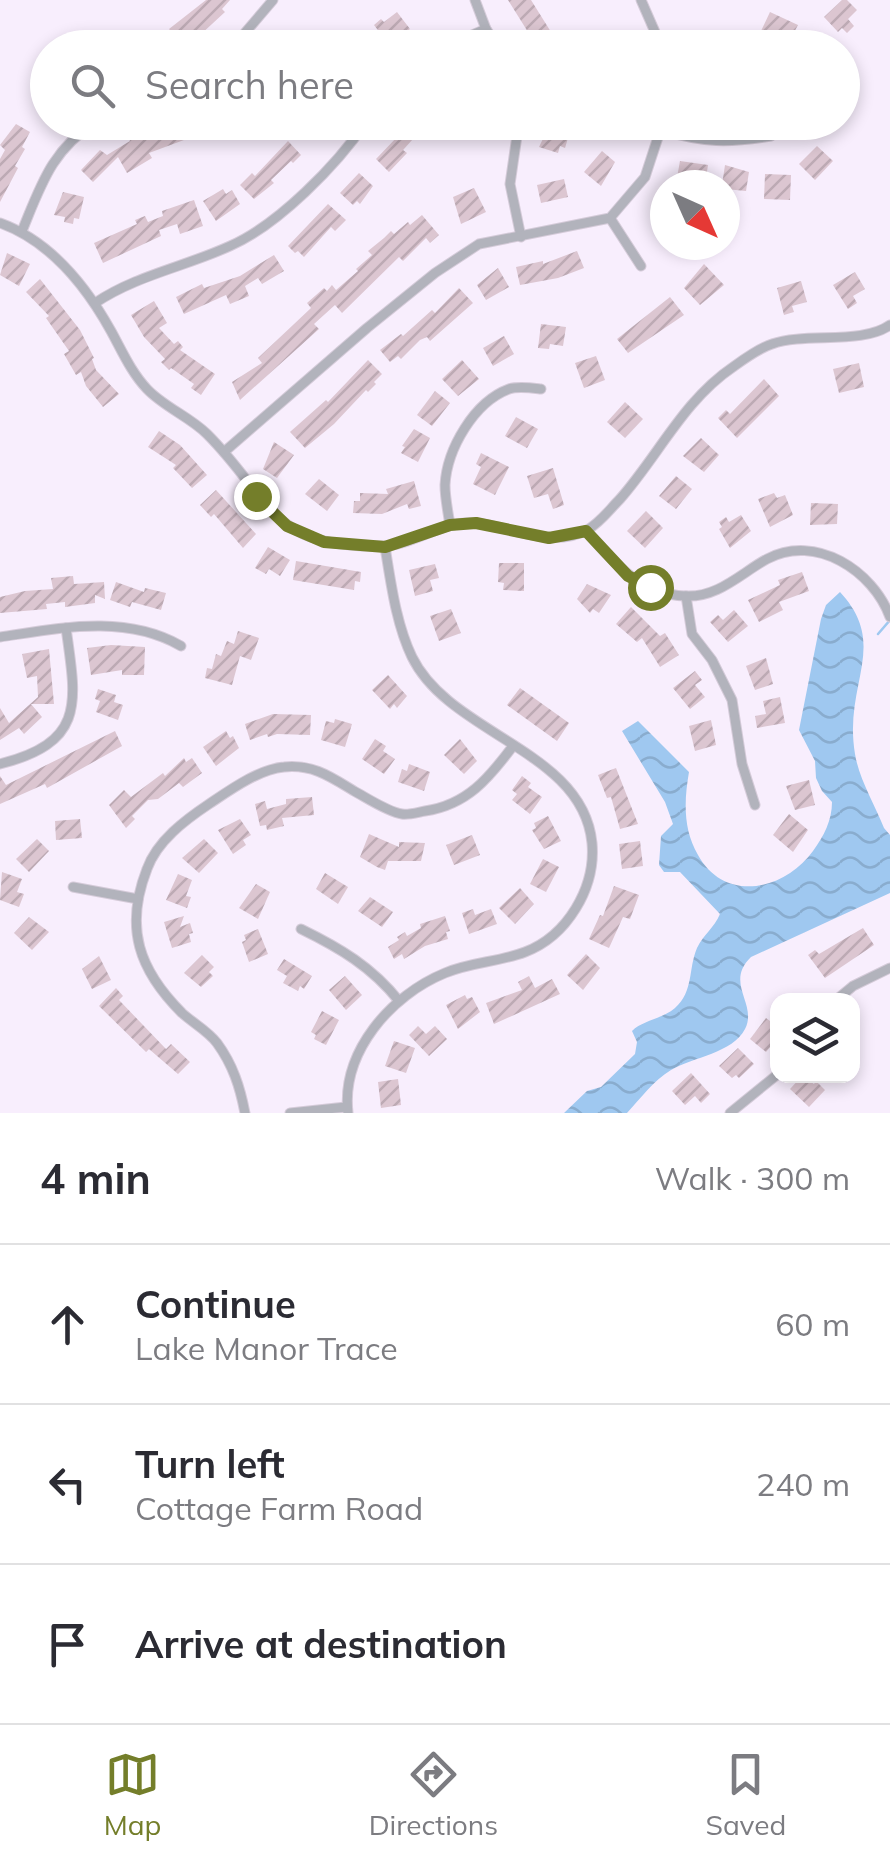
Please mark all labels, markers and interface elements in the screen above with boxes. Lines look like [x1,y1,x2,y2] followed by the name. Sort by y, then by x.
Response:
[30,30,860,140] search box
[65,58,120,113] icon: search
[145,61,354,109] text: Search here
[650,170,740,260] north arrow
[234,474,280,520] route end
[628,565,674,611] route start
[770,993,860,1083] map controls
[770,993,860,1083] button: layers
[40,1152,151,1205] text: 4 min
[655,1158,850,1198] text: Walk · 300 m
[135,1280,296,1328] text: Continue
[40,1297,95,1352] icon: ahead
[775,1304,850,1344] text: 60 m
[135,1328,398,1368] text: Lake Manor Trace
[135,1440,285,1488] text: Turn left
[40,1457,95,1512] icon: left
[756,1464,850,1504] text: 240 m
[135,1488,423,1528] text: Cottage Farm Road
[40,1617,95,1672] icon: arrive
[135,1620,507,1668] text: Arrive at destination
[104,1747,161,1842] tab: Map
[369,1747,498,1842] tab: Directions
[705,1747,786,1842] tab: Saved

